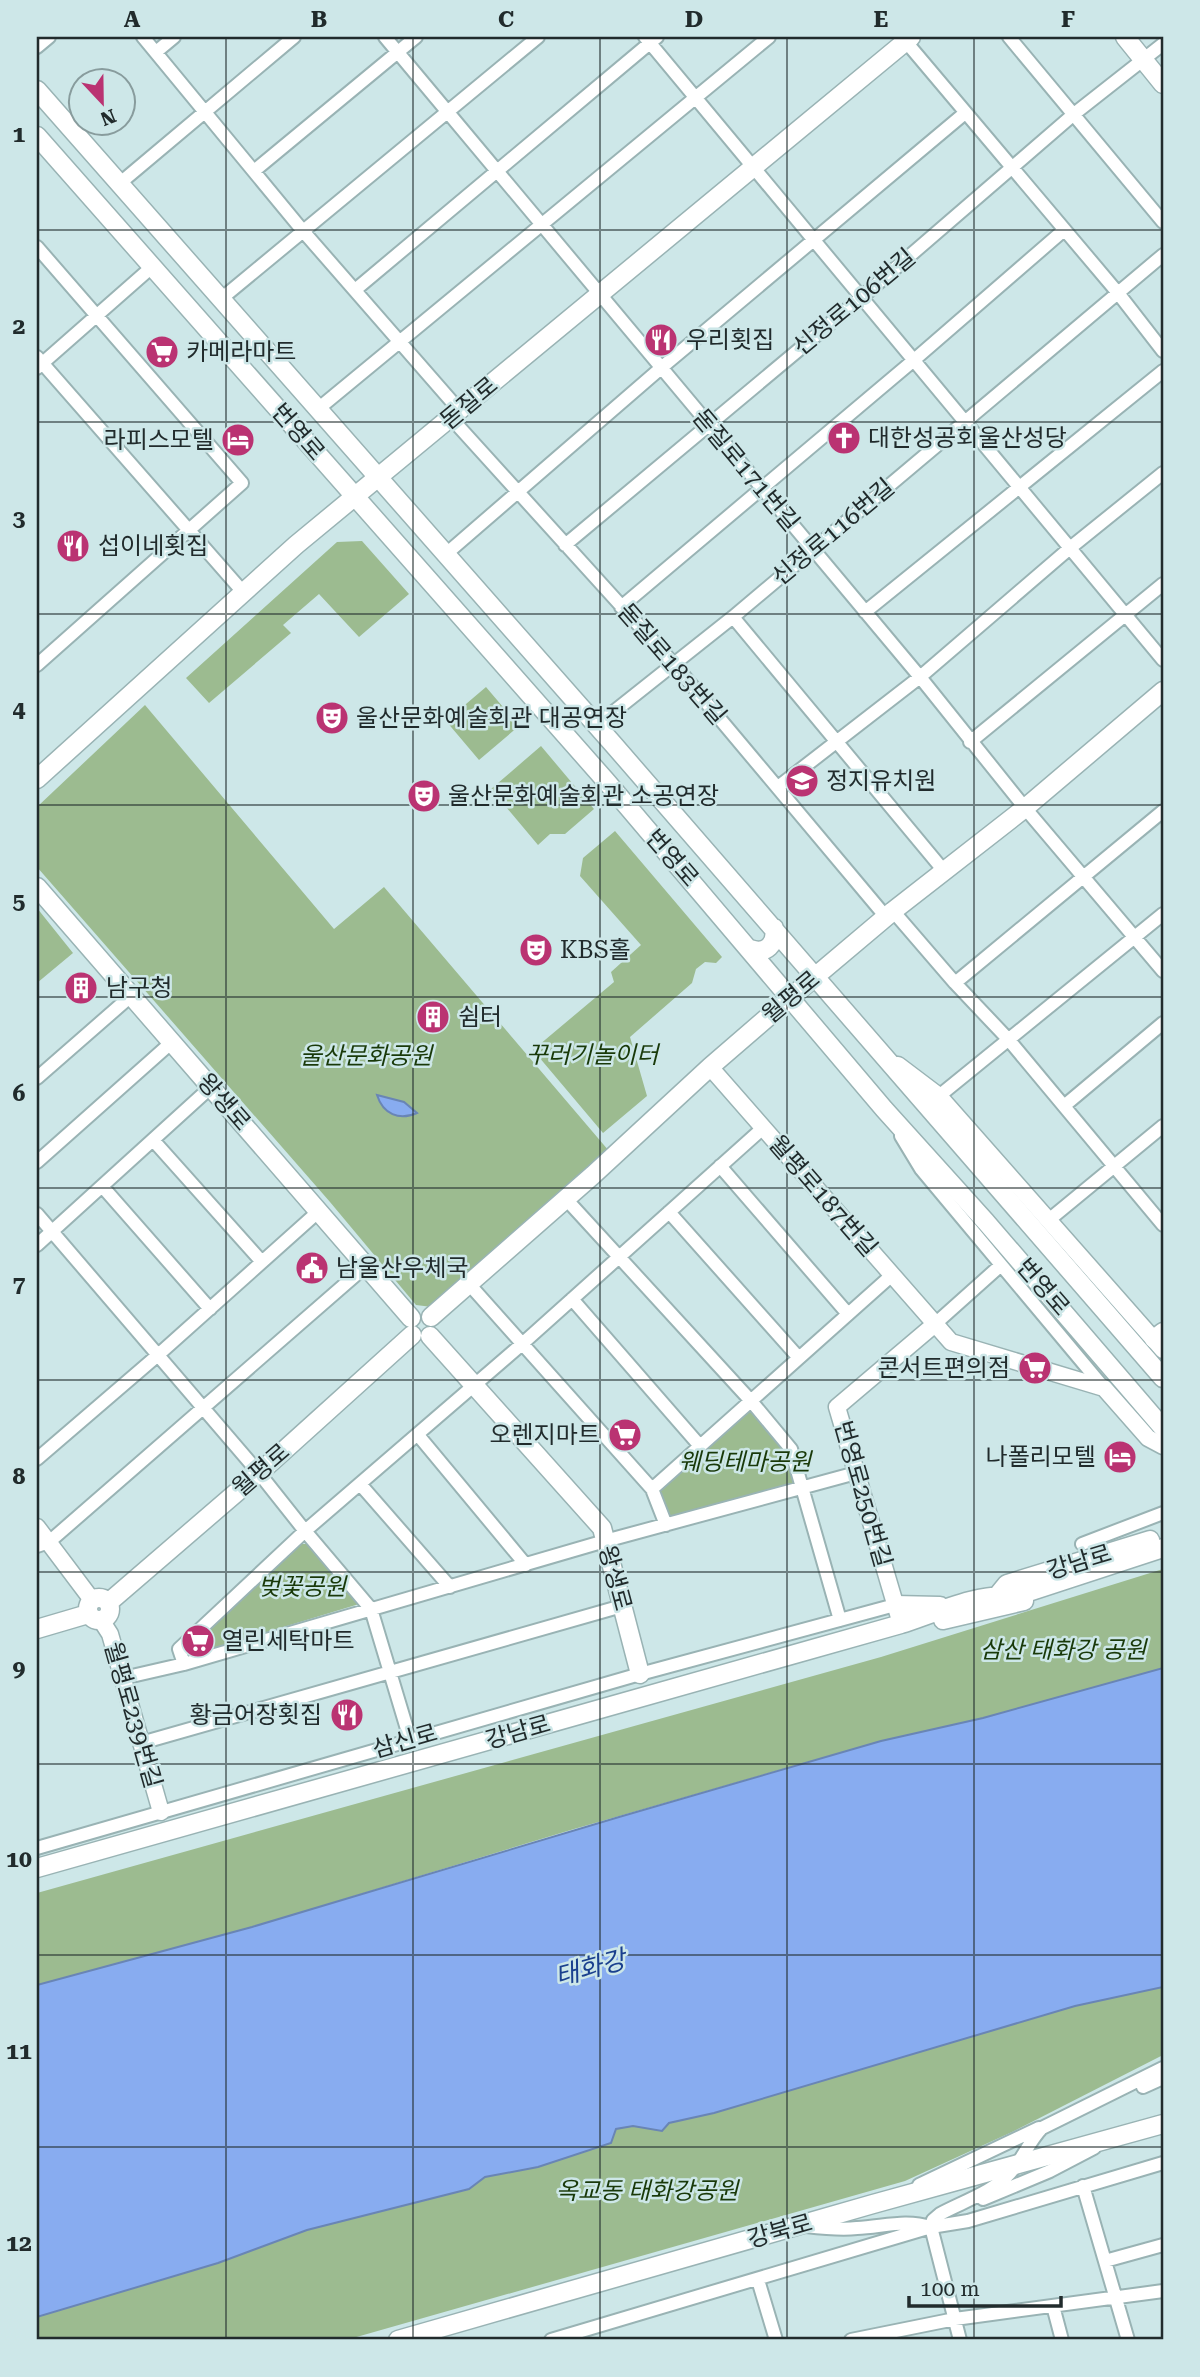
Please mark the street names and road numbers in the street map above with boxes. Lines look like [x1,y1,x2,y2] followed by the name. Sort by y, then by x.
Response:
[787,243,921,361] street label: 신정로106번길
[435,371,503,435] street label: 돋질로
[266,398,330,466] street label: 번영로
[687,403,805,537] street label: 돋질로171번길
[766,473,900,591] street label: 신정로116번길
[612,598,732,730] street label: 돋질로183번길
[640,824,704,892] street label: 번영로
[757,965,825,1029] street label: 월평로
[192,1068,256,1136] street label: 왕생로
[763,1130,883,1262] street label: 월평로187번길
[1011,1253,1075,1321] street label: 번영로
[829,1418,897,1570] street label: 번영로250번길
[227,1438,295,1502] street label: 월평로
[1043,1539,1115,1585] street label: 강남로
[593,1542,637,1614] street label: 왕생로
[99,1639,167,1791] street label: 월평로239번길
[482,1709,554,1755] street label: 강남로
[369,1718,441,1764] street label: 삼신로
[744,2208,816,2254] street label: 강북로

